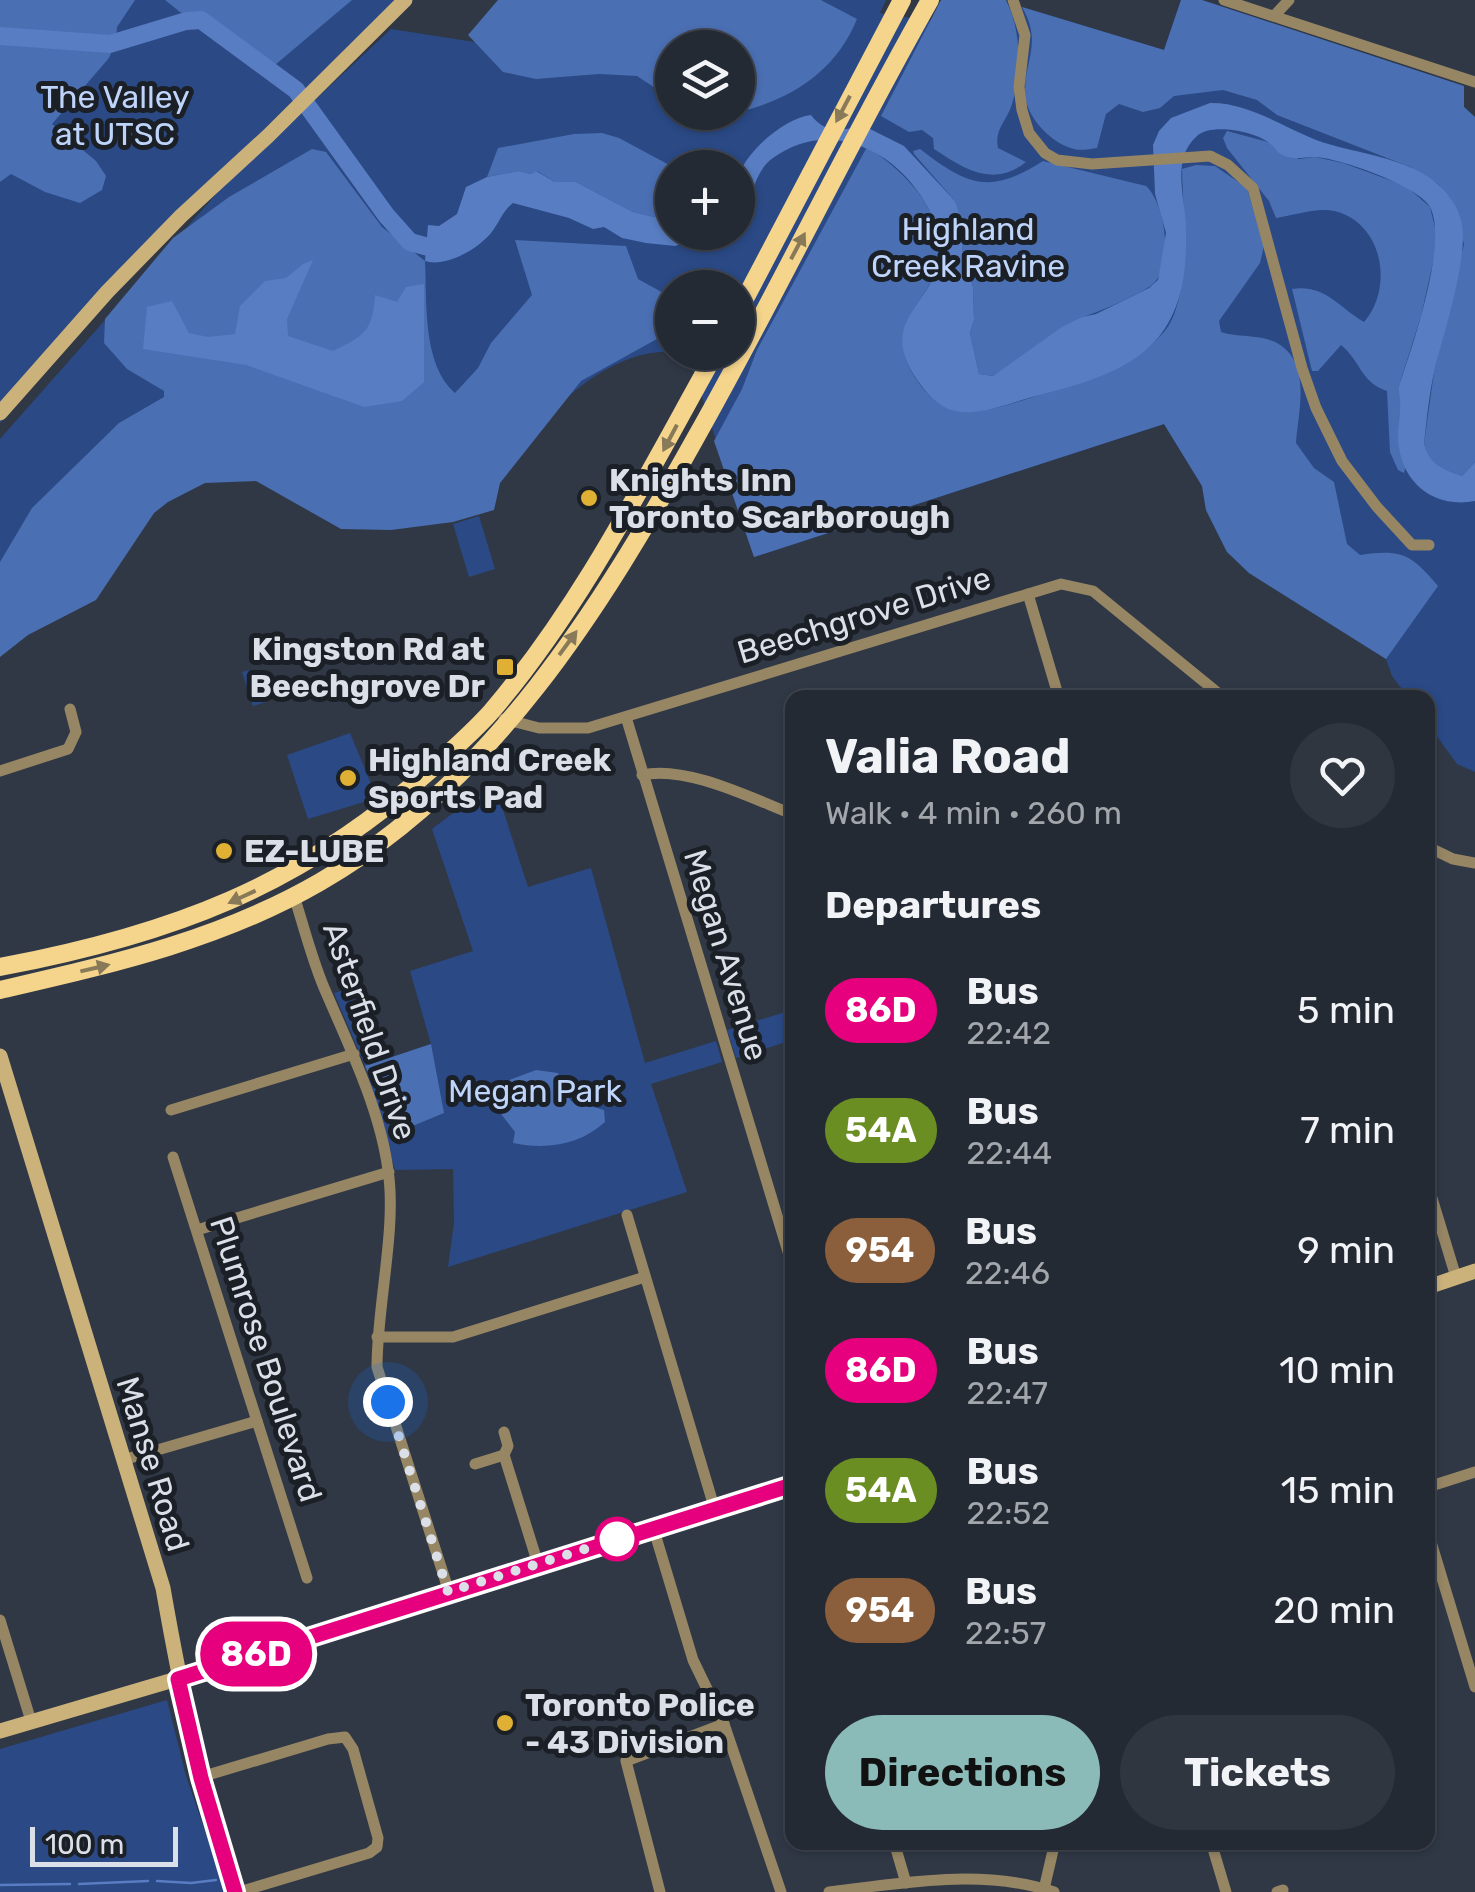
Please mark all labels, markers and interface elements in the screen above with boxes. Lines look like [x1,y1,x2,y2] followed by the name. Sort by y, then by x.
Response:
[655,30,755,370] map controls
[655,30,755,130] button: layers
[40,78,190,153] park label: The Valley at UTSC
[835,95,852,124] one-way arrow
[655,150,755,250] button: +
[871,210,1065,285] park label: Highland Creek Ravine
[789,232,806,261] one-way arrow
[655,270,755,370] button: −
[661,424,678,453] one-way arrow
[609,461,950,536] place label: Knights Inn Toronto Scarborough
[578,487,600,509] marker: Knights Inn Toronto Scarborough
[733,558,995,672] street label: Beechgrove Drive
[558,629,577,656] one-way arrow
[250,630,485,705] place label: Kingston Rd at Beechgrove Dr
[494,656,516,678] marker: Kingston Rd at Beechgrove Dr
[1290,723,1395,828] button: heart
[825,728,1071,785] text: Valia Road
[368,741,612,816] place label: Highland Creek Sports Pad
[337,767,359,789] marker: Highland Creek Sports Pad
[825,794,1122,832] text: Walk · 4 min · 260 m
[244,832,384,870] place label: EZ-LUBE
[213,840,235,862] marker: EZ-LUBE
[676,845,776,1065] street label: Megan Avenue
[825,882,1041,928] text: Departures
[227,889,257,905] one-way arrow
[315,917,425,1145] street label: Asterfield Drive
[80,960,111,975] one-way arrow
[967,968,1039,1014] text: Bus
[1297,987,1395,1033] text: 5 min
[845,989,917,1031] text: 86D
[967,1014,1051,1052] text: 22:42
[448,1072,622,1110] park label: Megan Park
[967,1088,1039,1134] text: Bus
[1300,1107,1395,1153] text: 7 min
[845,1109,917,1151] text: 54A
[967,1134,1052,1172] text: 22:44
[965,1208,1037,1254] text: Bus
[202,1211,330,1507] street label: Plumrose Boulevard
[1297,1227,1395,1273] text: 9 min
[846,1229,914,1271] text: 954
[965,1254,1050,1292] text: 22:46
[967,1328,1039,1374] text: Bus
[1279,1347,1395,1393] text: 10 min
[845,1349,917,1391] text: 86D
[108,1372,198,1556] street label: Manse Road
[967,1374,1048,1412] text: 22:47
[363,1377,413,1427] your location
[967,1448,1039,1494] text: Bus
[1281,1467,1395,1513] text: 15 min
[845,1469,917,1511] text: 54A
[967,1494,1050,1532] text: 22:52
[596,1518,638,1560] unlabelled marker
[965,1568,1037,1614] text: Bus
[1273,1587,1395,1633] text: 20 min
[846,1589,914,1631] text: 954
[965,1614,1046,1652] text: 22:57
[198,1622,314,1686] line badge: 86D
[220,1633,292,1675] text: 86D
[525,1686,755,1761] place label: Toronto Police - 43 Division
[494,1712,516,1734] marker: Toronto Police - 43 Division
[825,1715,1100,1830] button: Directions
[1120,1715,1395,1830] button: Tickets
[30,1822,178,1866] scale bar
[45,1828,124,1861] text: 100 m

